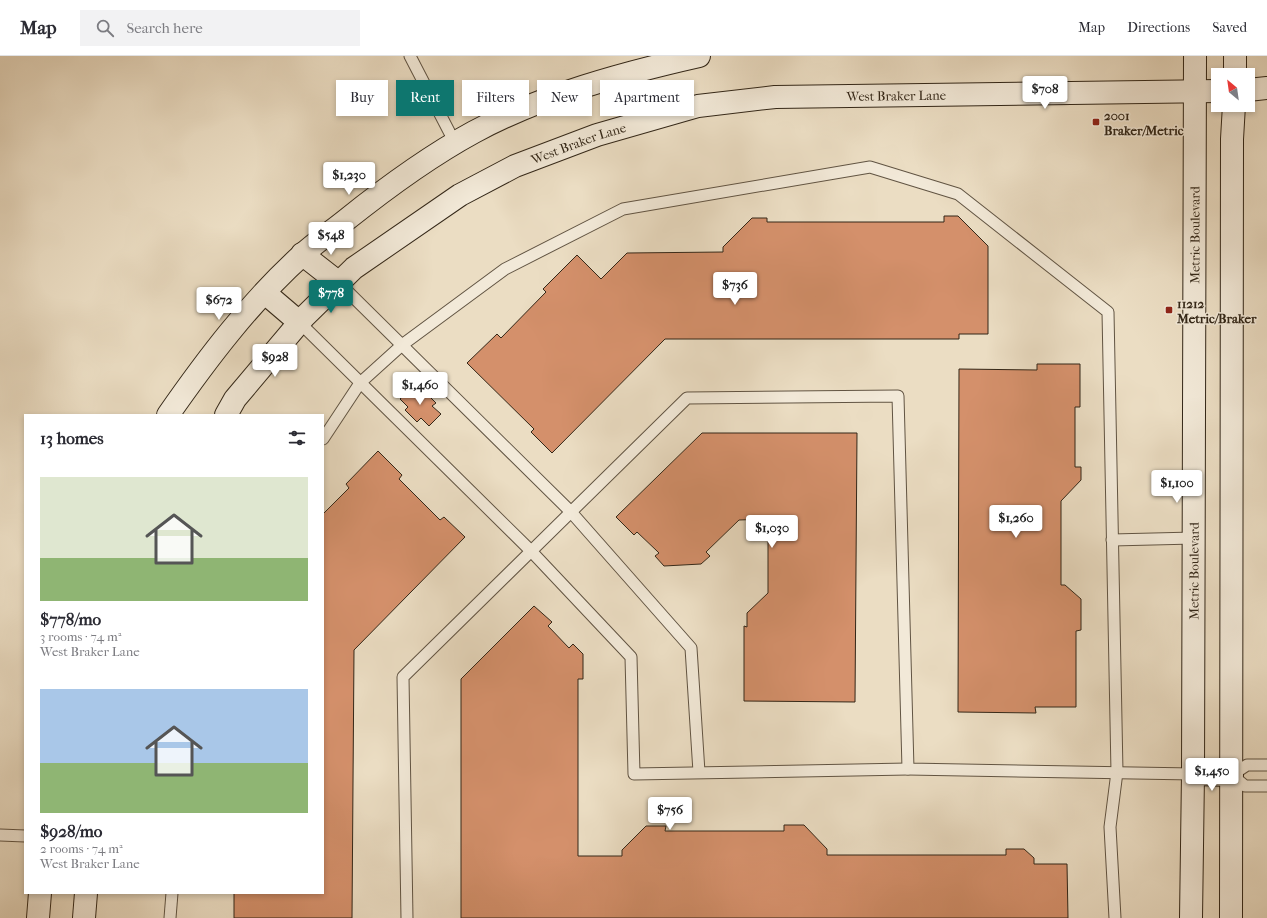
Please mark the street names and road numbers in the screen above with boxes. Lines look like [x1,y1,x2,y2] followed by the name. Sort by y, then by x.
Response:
[845,88,947,104] street label: West Braker Lane
[528,120,628,168] street label: West Braker Lane
[1187,185,1203,284] street label: Metric Boulevard
[1186,521,1202,620] street label: Metric Boulevard

